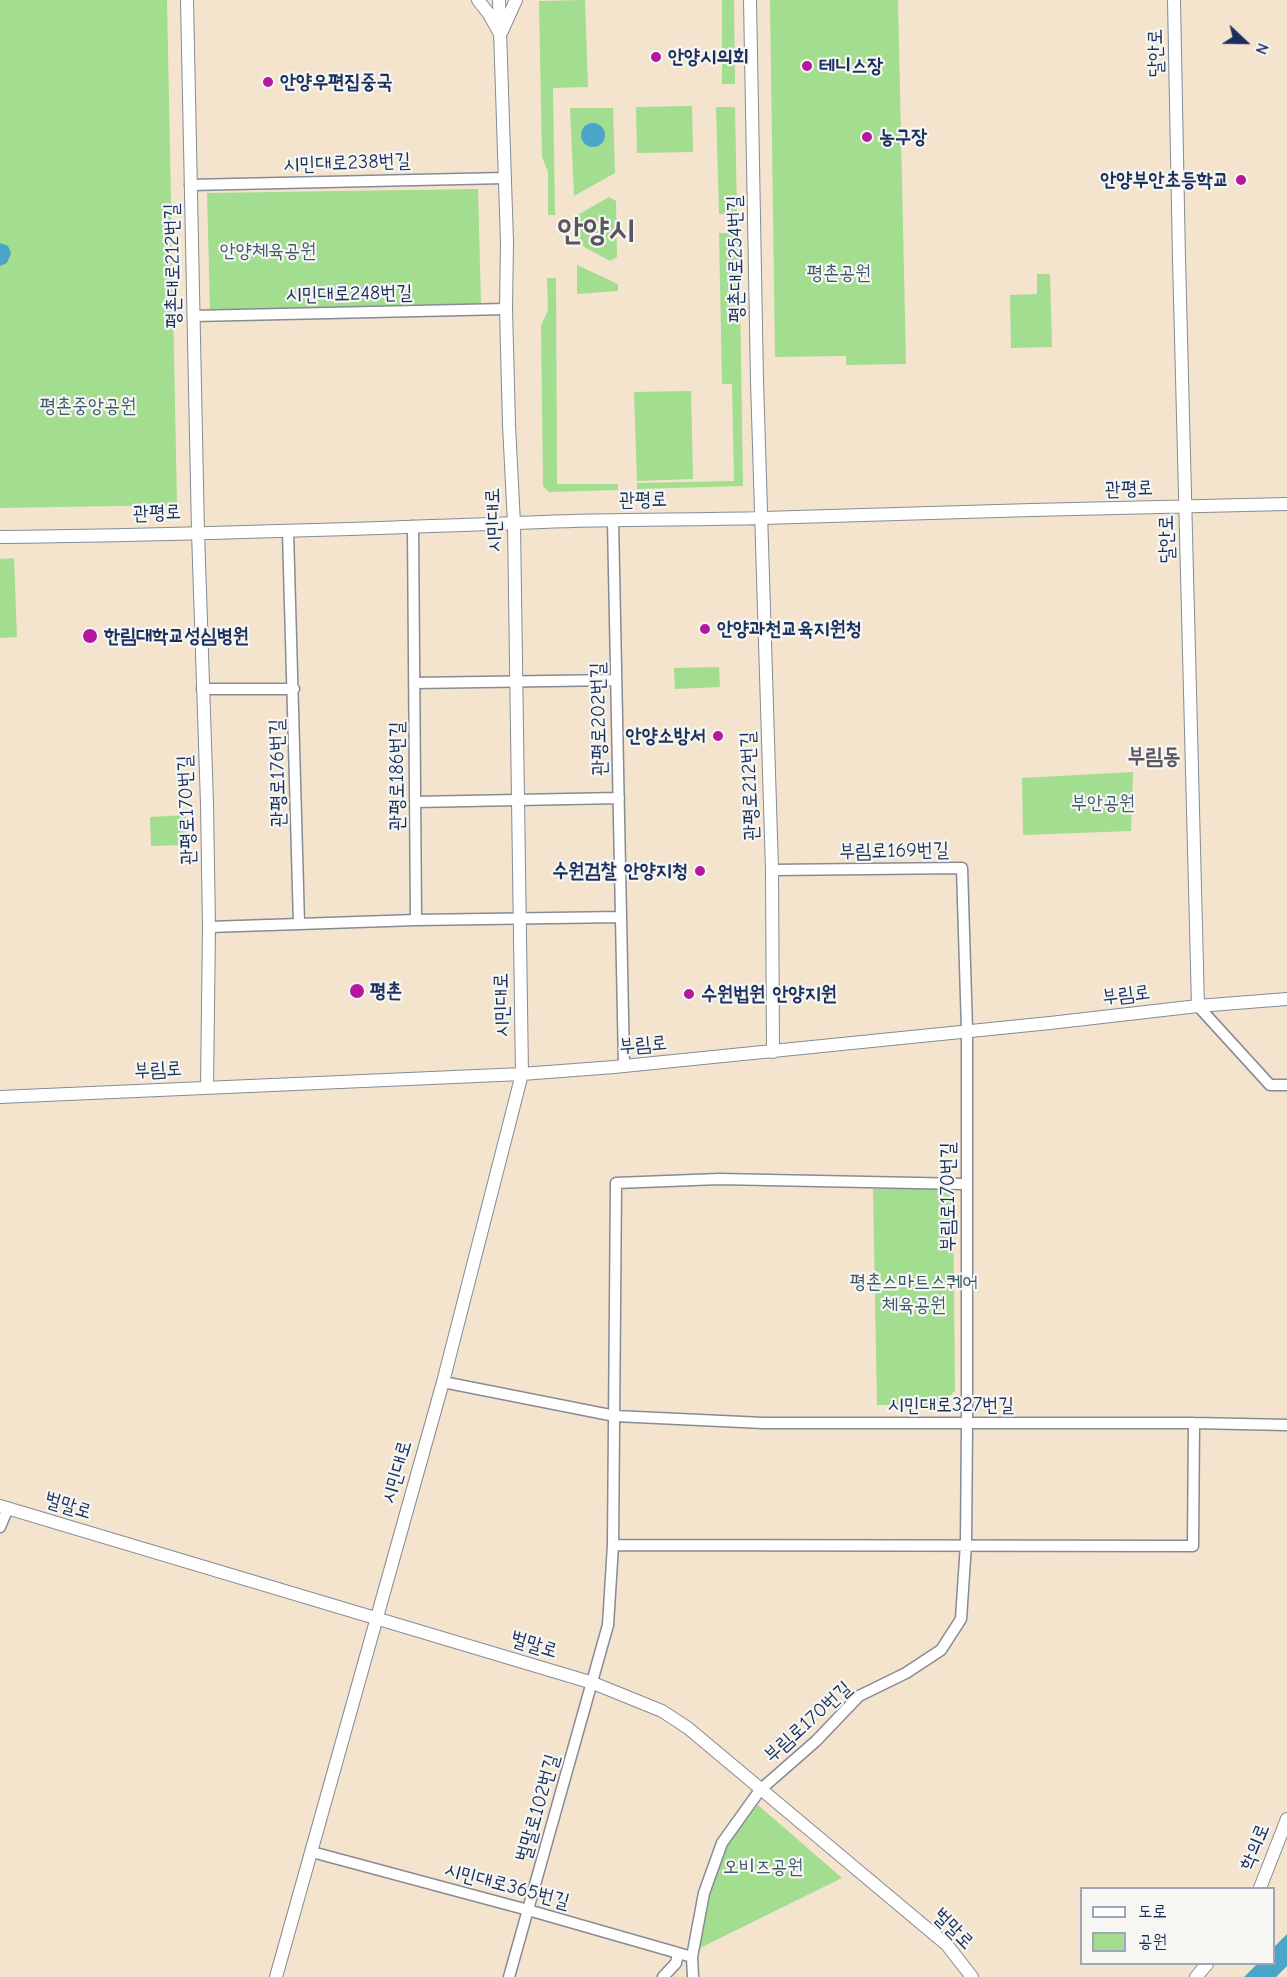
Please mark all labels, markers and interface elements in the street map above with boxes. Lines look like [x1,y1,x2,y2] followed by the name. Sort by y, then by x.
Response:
[1215,12,1275,72] north arrow
[1144,29,1168,77] street label: 달안로
[1251,41,1272,57] text: N
[668,45,748,69] place label: 안양시의회
[649,50,663,64] marker: 안양시의회
[819,54,883,78] place label: 테니스장
[800,59,814,73] marker: 테니스장
[280,70,393,94] place label: 안양우편집중국
[261,75,275,89] marker: 안양우편집중국
[879,125,927,149] place label: 농구장
[860,130,874,144] marker: 농구장
[283,149,411,177] street label: 시민대로238번길
[1100,168,1229,192] place label: 안양부안초등학교
[1234,173,1248,187] marker: 안양부안초등학교
[723,195,749,323] street label: 평촌대로254번길
[160,203,186,329] street label: 평촌대로212번길
[557,212,635,250] district label: 안양시
[220,239,316,263] park label: 안양체육공원
[807,261,871,285] park label: 평촌공원
[285,281,413,307] street label: 시민대로248번길
[40,394,136,418] park label: 평촌중앙공원
[1104,476,1154,502] street label: 관평로
[481,487,507,553] street label: 시민대로
[619,488,667,512] street label: 관평로
[132,500,182,526] street label: 관평로
[1155,515,1179,563] street label: 달안로
[717,617,862,641] place label: 안양과천교육지원청
[698,622,712,636] marker: 안양과천교육지원청
[104,624,249,648] place label: 한림대학교성심병원
[81,627,99,645] marker: 한림대학교성심병원
[586,662,612,776] street label: 관평로202번길
[265,719,291,827] street label: 관평로176번길
[385,721,409,831] street label: 관평로186번길
[626,724,706,748] place label: 안양소방서
[711,729,725,743] marker: 안양소방서
[736,731,764,841] street label: 관평로212번길
[1127,744,1181,770] district label: 부림동
[173,755,201,865] street label: 관평로170번길
[1071,791,1135,815] park label: 부안공원
[839,838,949,864] street label: 부림로169번길
[552,859,688,883] place label: 수원검찰 안양지청
[693,864,707,878] marker: 수원검찰 안양지청
[489,973,515,1037] street label: 시민대로
[370,979,402,1003] place label: 평촌
[1101,980,1151,1010] street label: 부림로
[348,982,366,1000] marker: 평촌
[701,982,837,1006] place label: 수원법원 안양지원
[682,987,696,1001] marker: 수원법원 안양지원
[618,1031,668,1059] street label: 부림로
[133,1057,183,1083] street label: 부림로
[936,1142,960,1252] street label: 부림로170번길
[850,1270,978,1317] park label: 평촌스마트스퀘어 체육공원
[888,1393,1014,1417] street label: 시민대로327번길
[377,1438,417,1506] street label: 시민대로
[41,1487,95,1525] street label: 벌말로
[507,1626,561,1664] street label: 벌말로
[759,1676,857,1768] street label: 부림로170번길
[511,1751,565,1865] street label: 벌말로102번길
[1235,1820,1275,1874] street label: 학의로
[723,1855,803,1879] park label: 오비즈공원
[442,1858,572,1914] street label: 시민대로365번길
[1080,1887,1275,1965] legend
[1138,1901,1167,1922] text: 도로
[927,1903,979,1955] street label: 벌말로
[1138,1931,1167,1952] text: 공원

